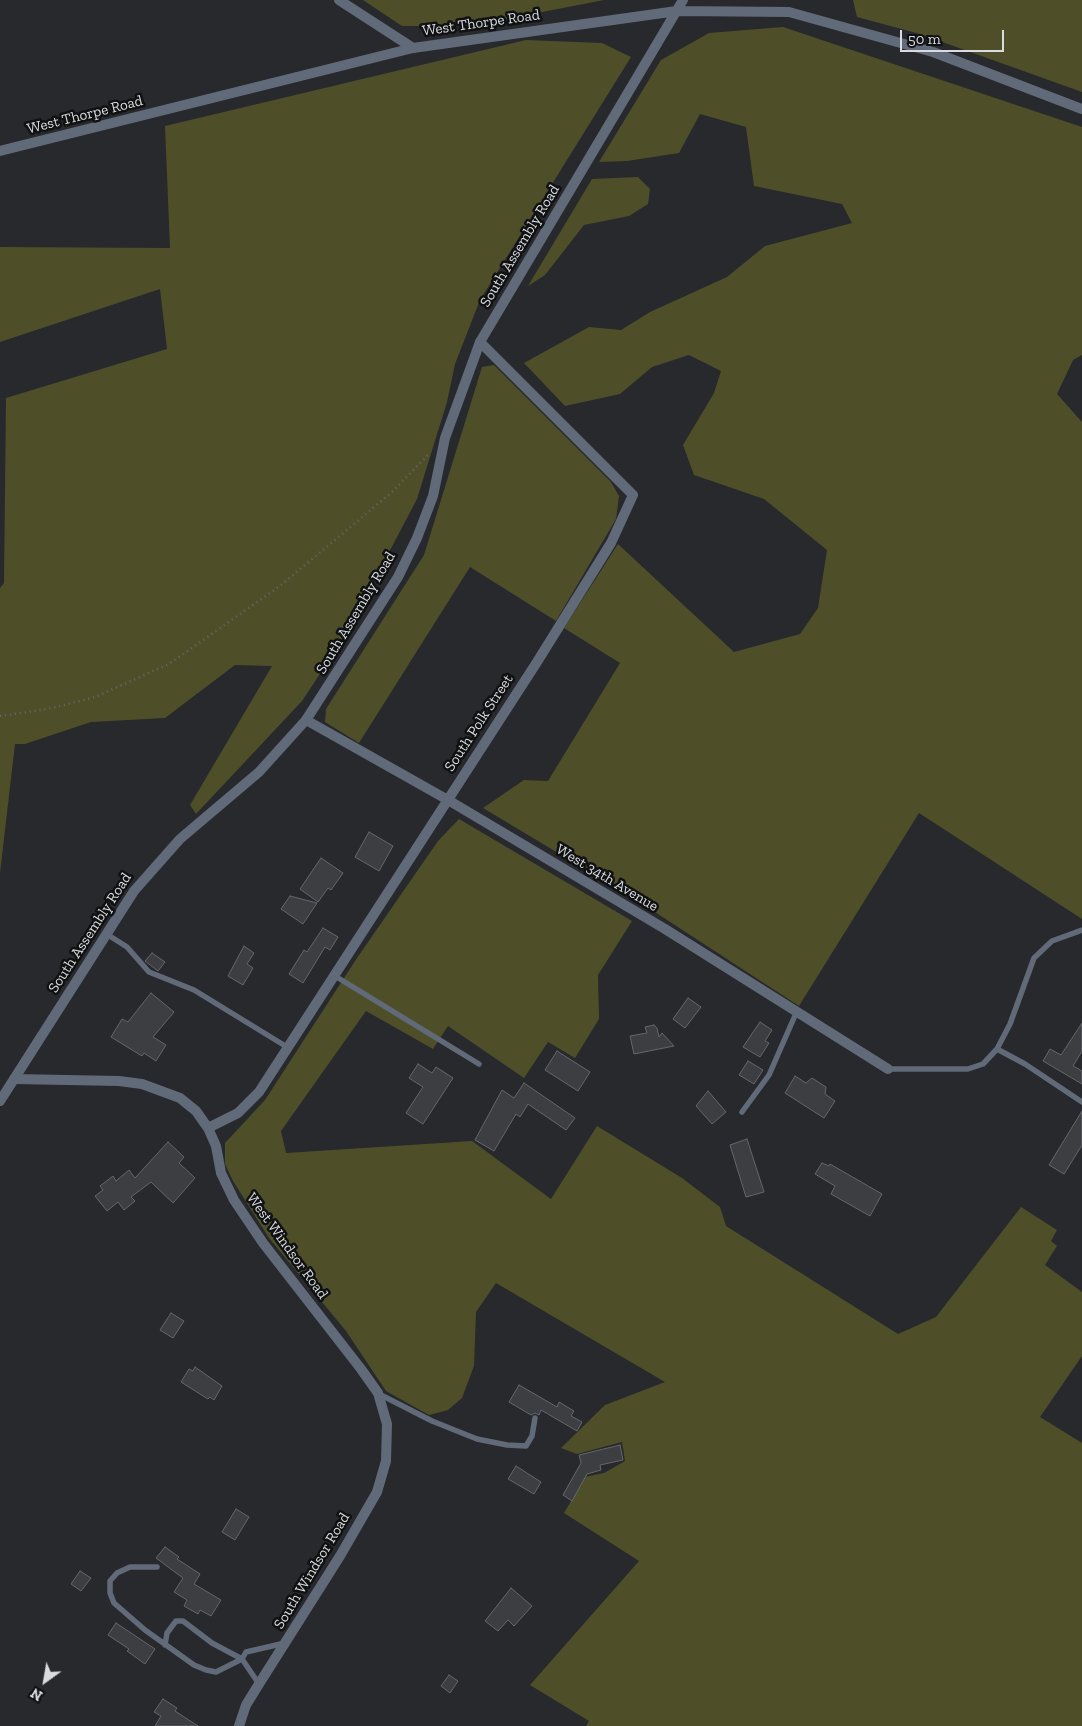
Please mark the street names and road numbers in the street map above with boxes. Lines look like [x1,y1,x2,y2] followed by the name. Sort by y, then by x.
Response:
[421,6,541,40] street label: West Thorpe Road
[25,92,145,138] street label: West Thorpe Road
[476,182,564,310] street label: South Assembly Road
[312,549,400,677] street label: South Assembly Road
[441,671,517,775] street label: South Polk Street
[553,840,661,916] street label: West 34th Avenue
[44,870,136,996] street label: South Assembly Road
[242,1189,332,1303] street label: West Windsor Road
[270,1510,354,1632] street label: South Windsor Road

